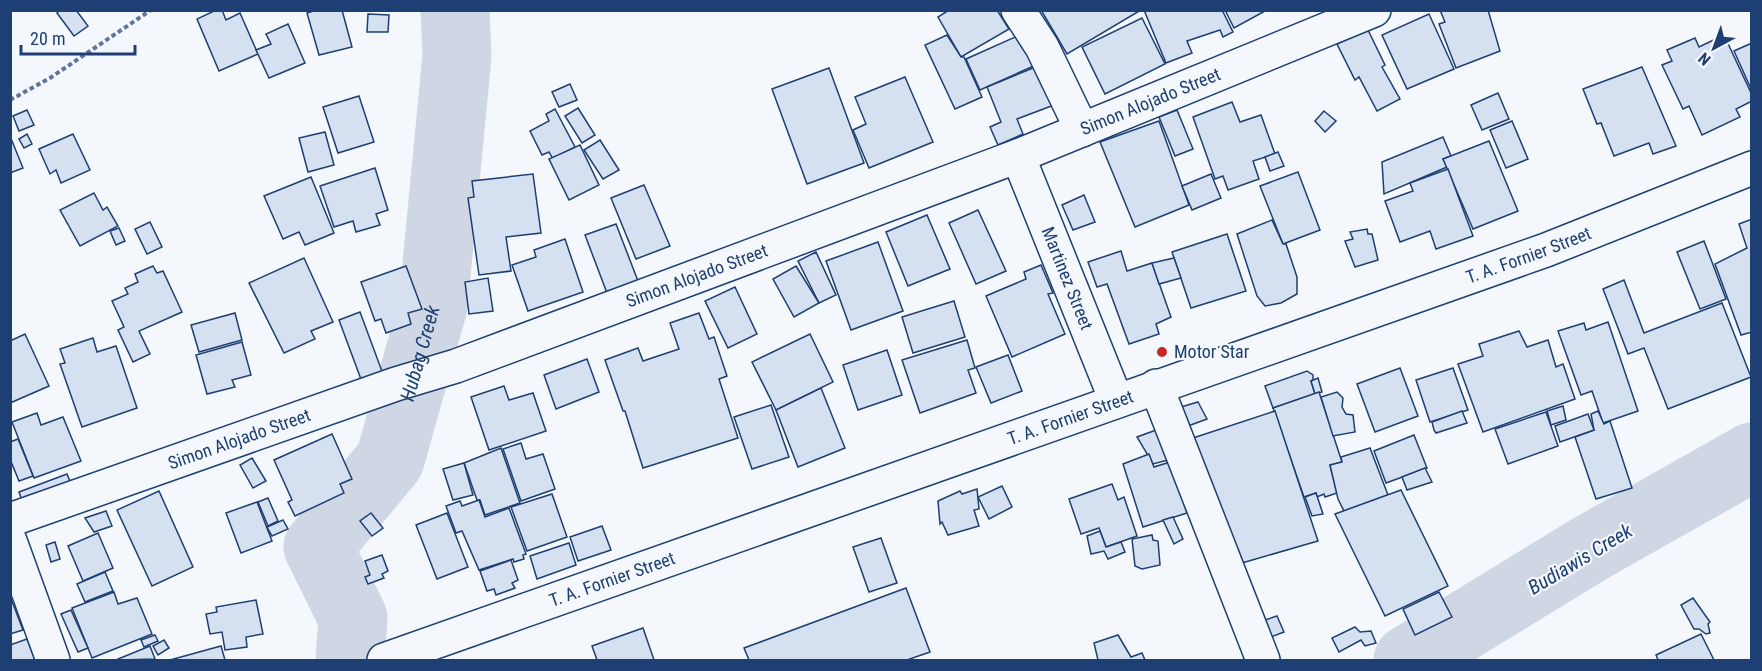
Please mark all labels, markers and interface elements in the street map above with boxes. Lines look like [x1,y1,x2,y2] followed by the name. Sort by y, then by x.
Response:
[21,18,135,56] scale bar
[1684,18,1744,78] north arrow
[30,28,65,49] text: 20 m
[1695,49,1714,69] text: N
[1077,63,1223,139] street label: Simon Alojado Street
[1463,222,1594,287] street label: T. A. Fornier Street
[1038,224,1098,333] street label: Martinez Street
[623,240,770,312] street label: Simon Alojado Street
[395,302,445,404] water label: Hubag Creek
[1174,341,1250,362] place label: Motor Star
[1155,345,1169,359] marker: Motor Star
[1005,385,1136,449] street label: T. A. Fornier Street
[165,404,313,474] street label: Simon Alojado Street
[1523,518,1638,600] water label: Budiawis Creek
[546,547,678,611] street label: T. A. Fornier Street

